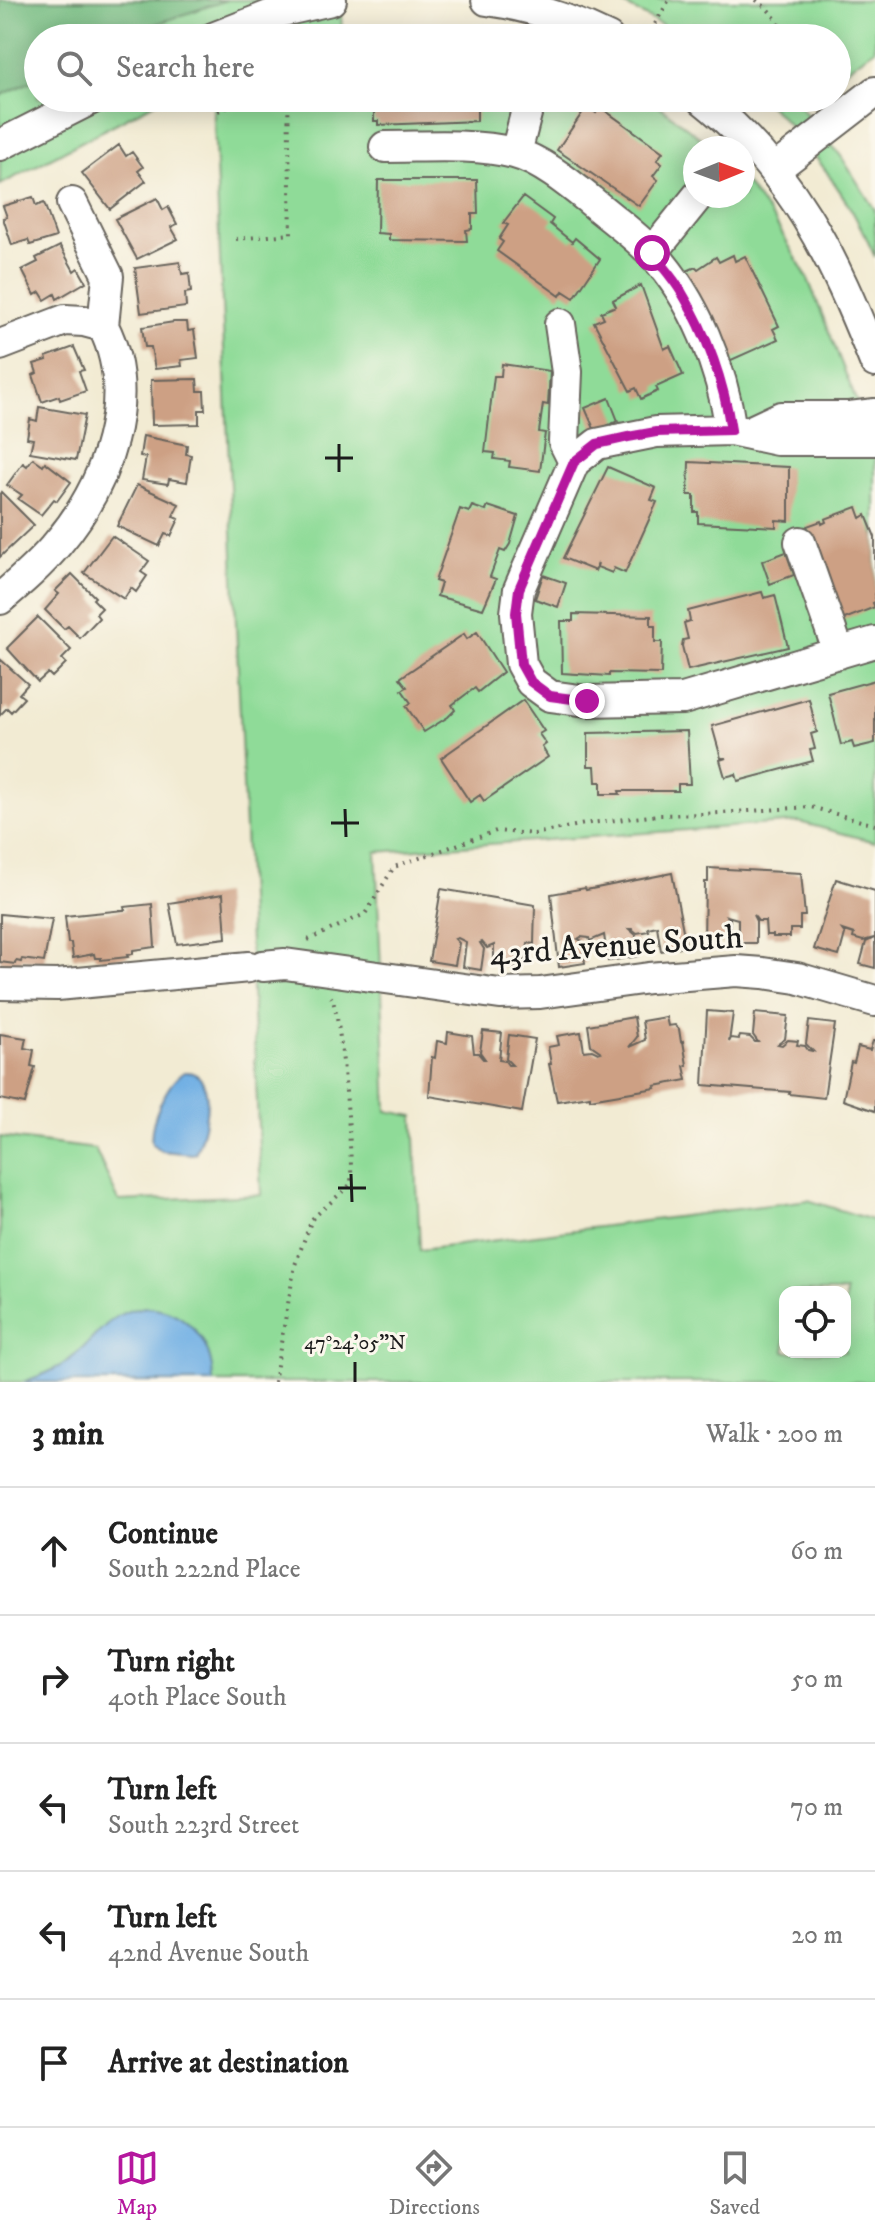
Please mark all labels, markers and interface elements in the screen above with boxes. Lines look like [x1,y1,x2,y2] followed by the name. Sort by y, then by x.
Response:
[24,24,851,112] search box
[52,46,96,90] icon: search
[116,50,255,87] text: Search here
[683,136,755,208] north arrow
[634,235,670,271] route start
[569,683,605,719] route end
[488,916,744,976] street label: 43rd Avenue South
[779,1286,851,1358] map controls
[779,1286,851,1358] button: locate
[304,1331,406,1356] text: 47°24'05"N
[32,1413,104,1455] text: 3 min
[706,1418,843,1451] text: Walk · 200 m
[108,1516,218,1553] text: Continue
[32,1529,76,1573] icon: ahead
[790,1535,843,1568] text: 60 m
[108,1553,301,1586] text: South 222nd Place
[108,1644,235,1681] text: Turn right
[32,1657,76,1701] icon: right
[791,1663,843,1696] text: 50 m
[108,1681,287,1714] text: 40th Place South
[108,1772,217,1809] text: Turn left
[32,1785,76,1829] icon: left
[790,1791,843,1824] text: 70 m
[108,1809,299,1842] text: South 223rd Street
[108,1900,217,1937] text: Turn left
[32,1913,76,1957] icon: left
[791,1919,843,1952] text: 20 m
[108,1937,309,1970] text: 42nd Avenue South
[32,2041,76,2085] icon: arrive
[108,2045,349,2082] text: Arrive at destination
[115,2146,159,2221] tab: Map
[389,2146,480,2221] tab: Directions
[710,2146,760,2221] tab: Saved

